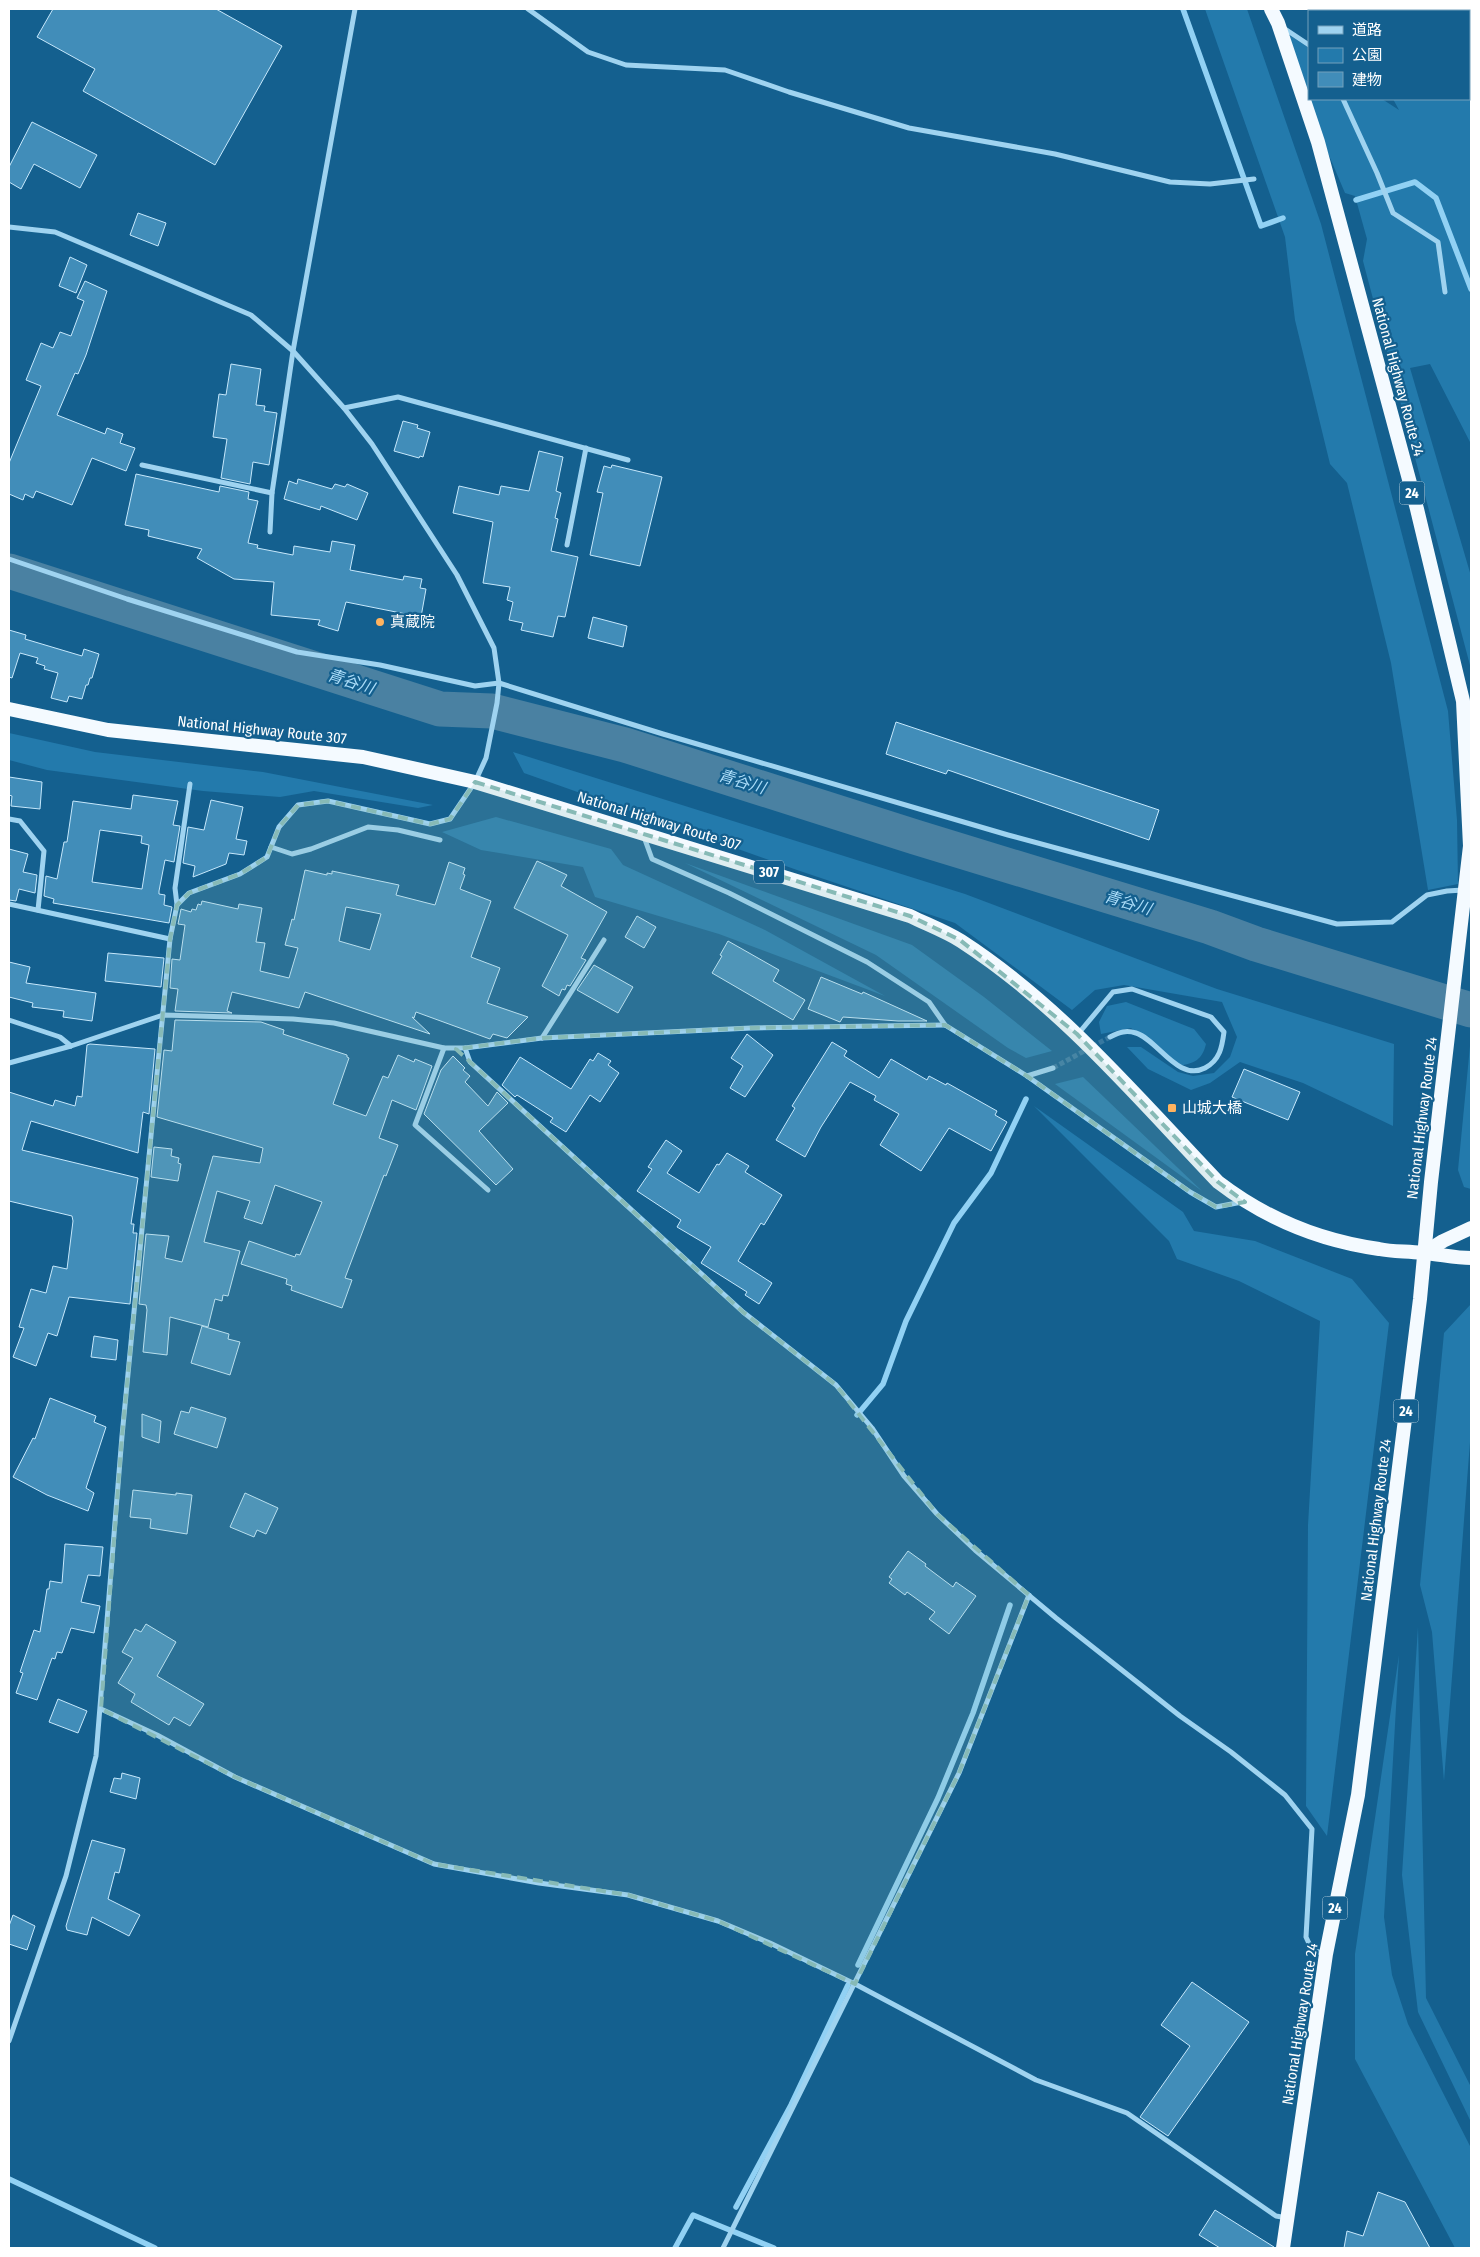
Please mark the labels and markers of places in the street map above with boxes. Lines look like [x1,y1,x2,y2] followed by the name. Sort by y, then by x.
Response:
[390,613,435,631] place label: 真蔵院
[374,616,386,628] marker: 真蔵院
[1182,1099,1242,1117] place label: 山城大橋
[1166,1102,1178,1114] marker: 山城大橋

